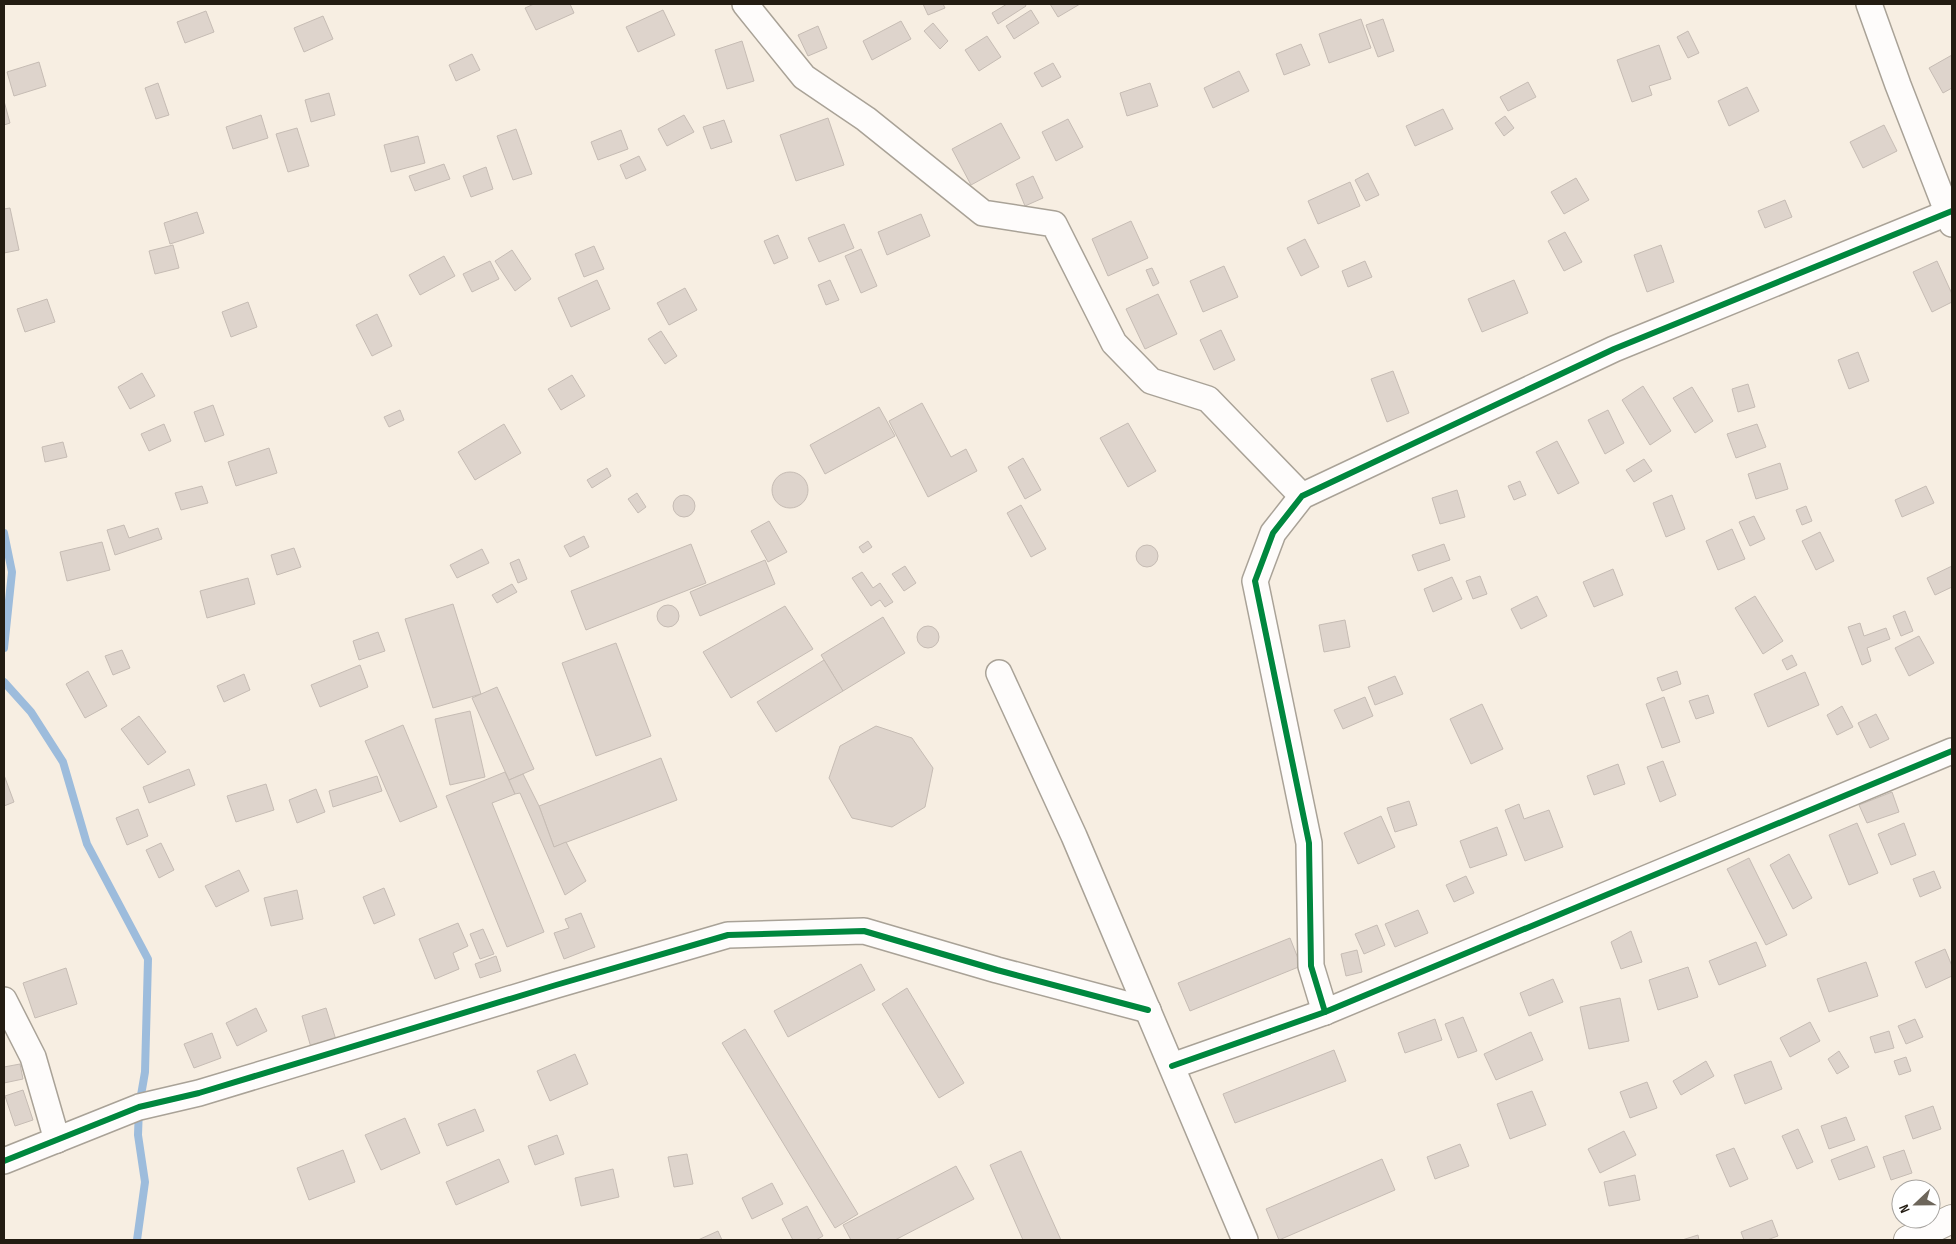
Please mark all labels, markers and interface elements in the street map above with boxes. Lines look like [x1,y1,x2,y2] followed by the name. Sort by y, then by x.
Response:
[1891,1179,1941,1229] north arrow
[1895,1202,1914,1215] text: N

